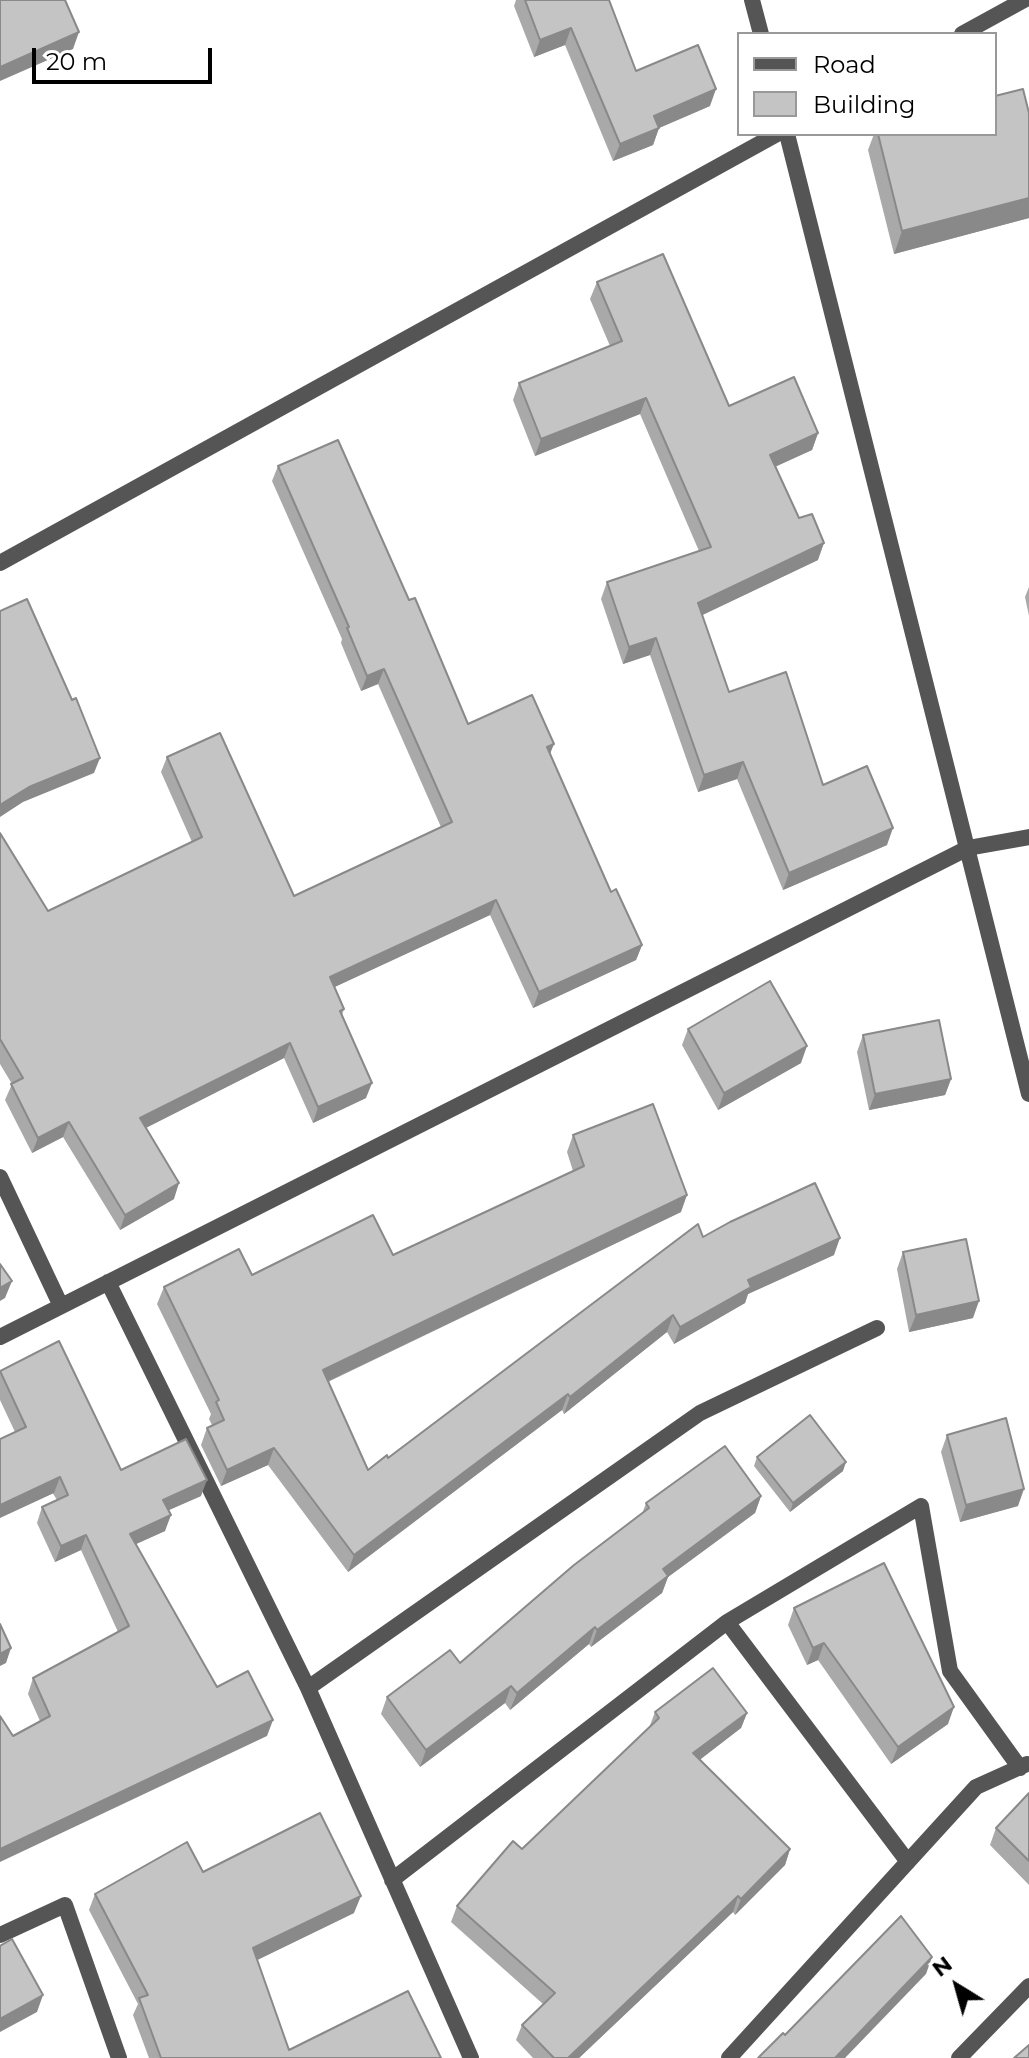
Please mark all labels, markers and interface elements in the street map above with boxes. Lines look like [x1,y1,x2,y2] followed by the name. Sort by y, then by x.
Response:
[36,32,216,82] scale bar
[737,32,997,136] legend
[46,47,107,76] text: 20 m
[813,50,876,79] text: Road
[813,90,916,119] text: Building
[917,1946,997,2026] north arrow
[927,1950,957,1983] text: N

